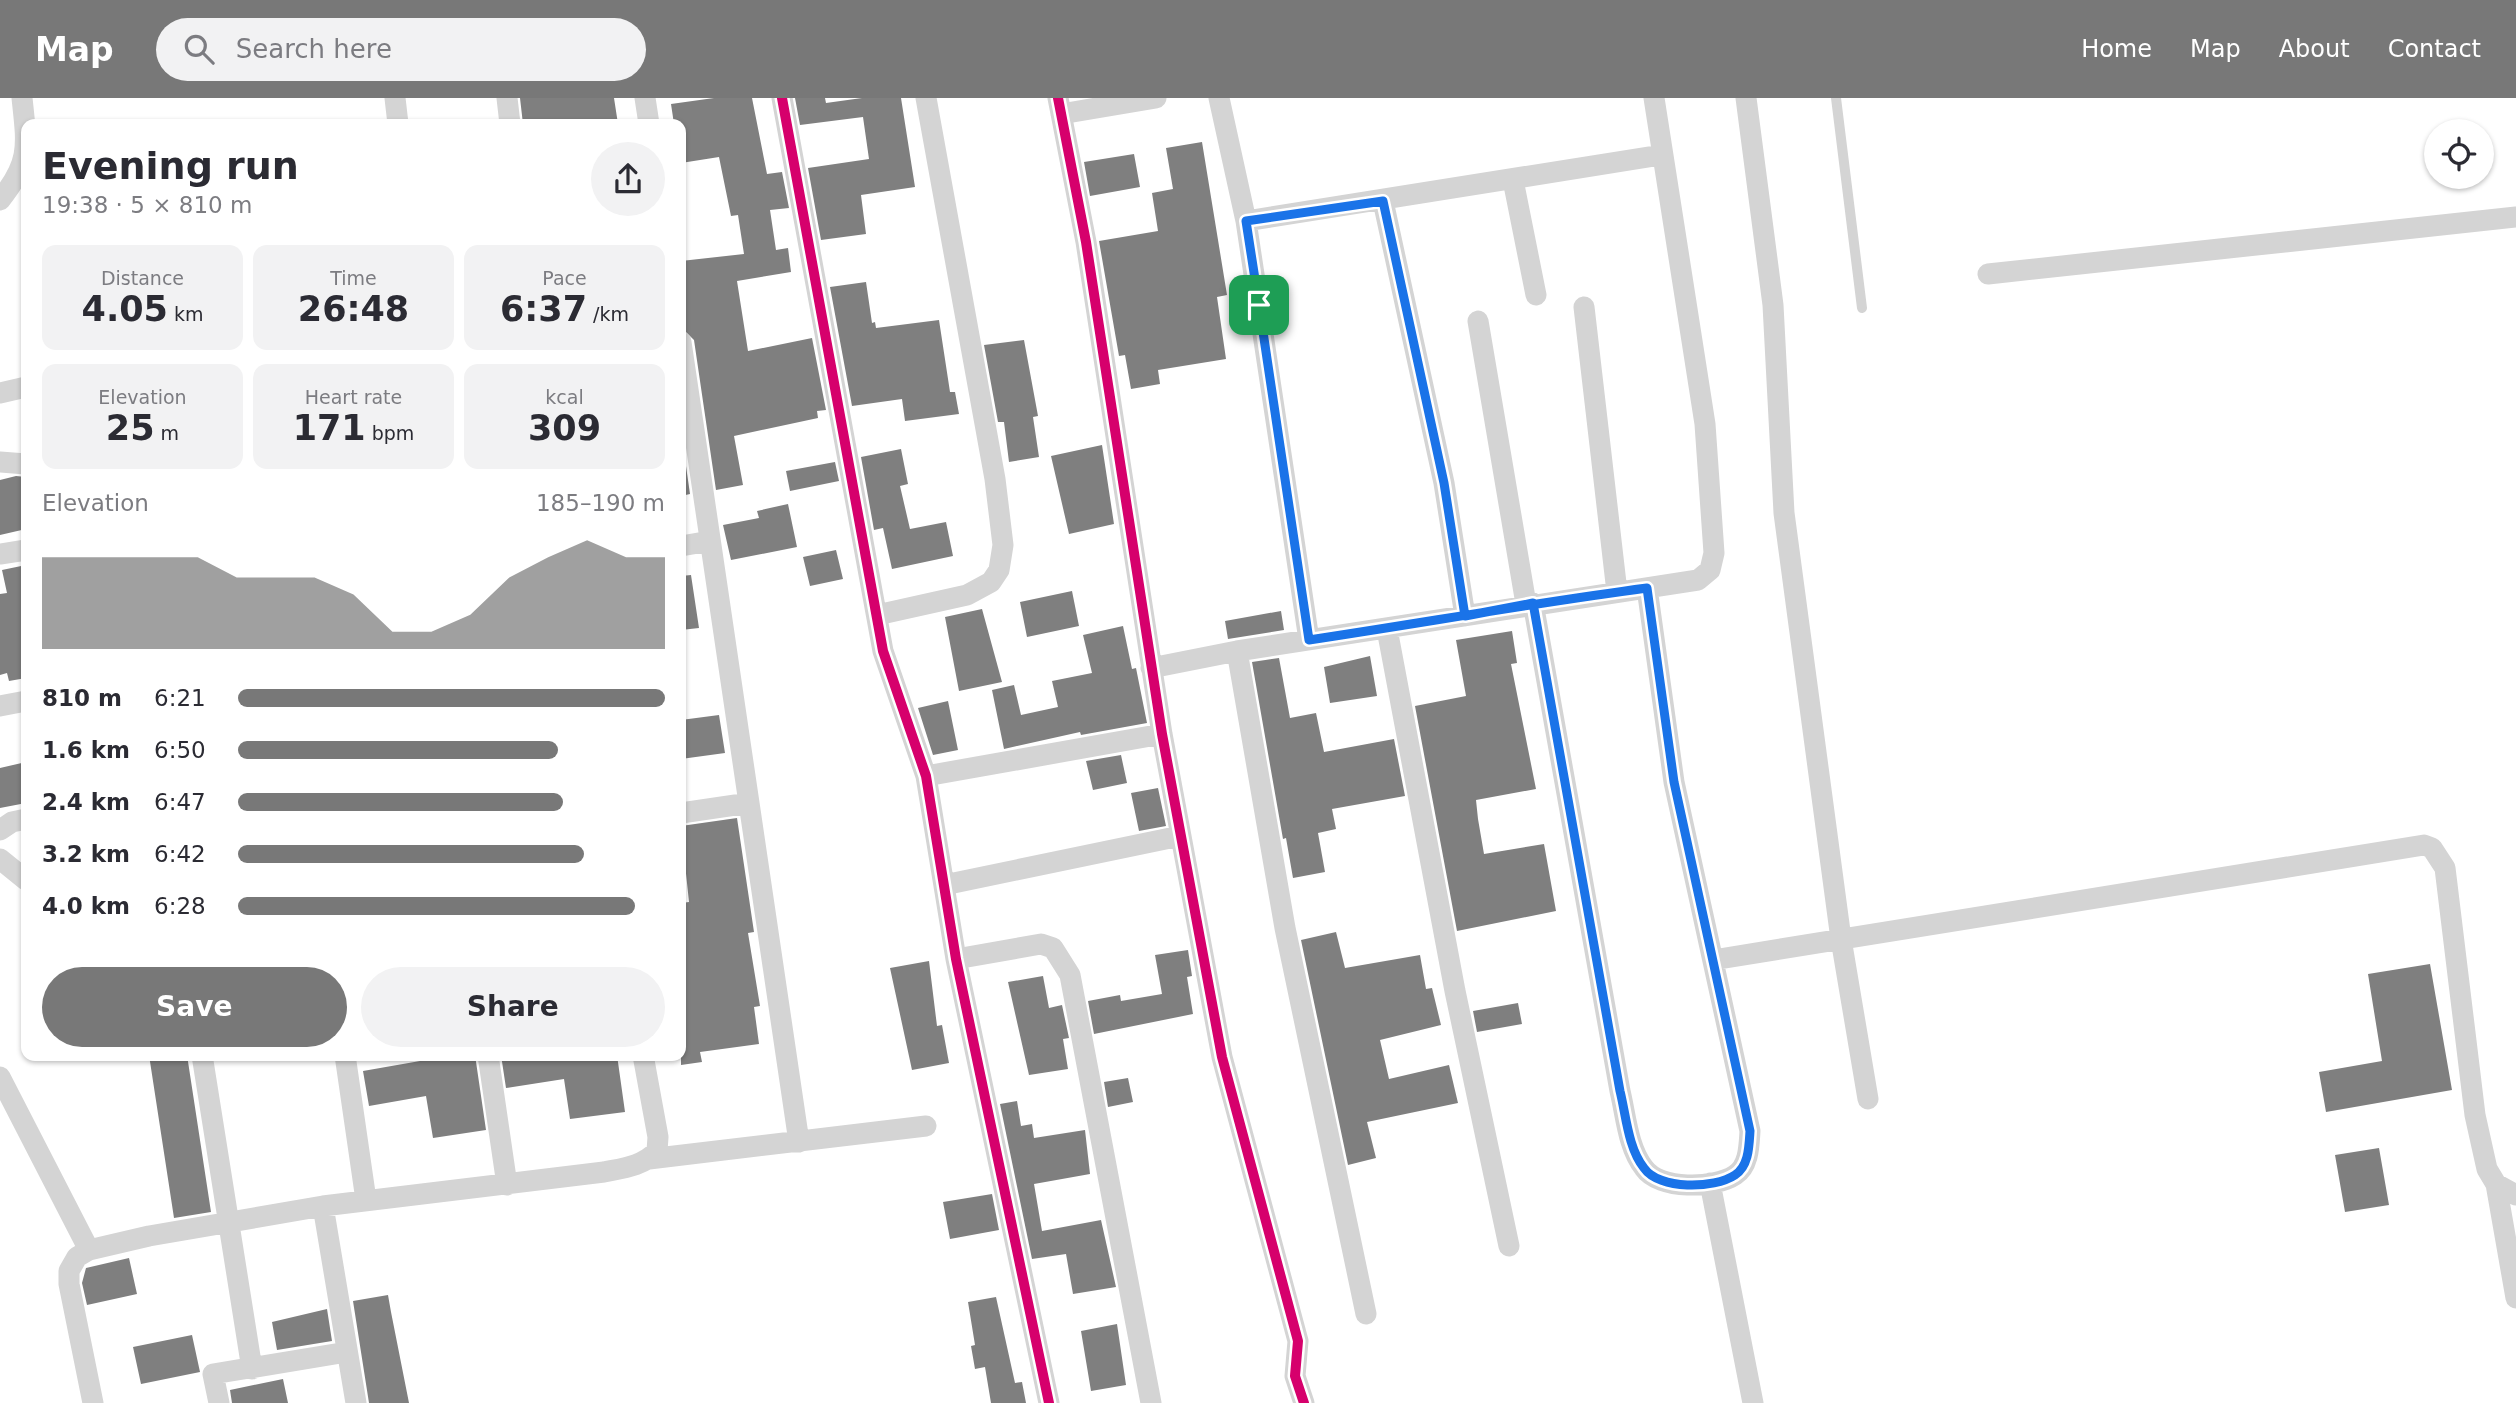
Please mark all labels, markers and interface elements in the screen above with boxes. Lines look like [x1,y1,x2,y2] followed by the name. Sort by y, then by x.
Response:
[156,18,646,81] search box
[35,30,114,69] text: Map
[180,30,218,68] icon: search
[236,34,392,64] text: Search here
[2081,35,2152,63] text: Home
[2190,35,2241,63] text: Map
[2279,35,2350,63] text: About
[2388,35,2481,63] text: Contact
[2424,119,2494,189] map controls
[2424,119,2494,189] button: locate
[591,142,665,216] button: share
[42,144,299,188] text: Evening run
[42,192,252,218] text: 19:38 · 5 × 810 m
[101,267,184,289] text: Distance
[330,267,377,289] text: Time
[542,267,587,289] text: Pace
[1229,275,1289,335] pin
[1240,286,1278,324] icon: arrive
[82,289,168,329] text: 4.05
[298,289,409,329] text: 26:48
[500,289,587,329] text: 6:37
[168,303,203,325] text: km
[587,303,629,325] text: /km
[98,386,187,408] text: Elevation
[305,386,402,408] text: Heart rate
[545,386,584,408] text: kcal
[106,408,155,448] text: 25
[293,408,366,448] text: 171
[528,408,601,448] text: 309
[155,422,179,444] text: m
[366,422,414,444] text: bpm
[42,490,149,516] text: Elevation
[536,490,665,516] text: 185–190 m
[42,685,122,711] text: 810 m
[154,685,206,711] text: 6:21
[42,737,130,763] text: 1.6 km
[154,737,206,763] text: 6:50
[42,789,130,815] text: 2.4 km
[154,789,206,815] text: 6:47
[42,841,130,867] text: 3.2 km
[154,841,206,867] text: 6:42
[42,893,130,919] text: 4.0 km
[154,893,206,919] text: 6:28
[42,967,347,1047] button: Save
[361,967,665,1047] button: Share

